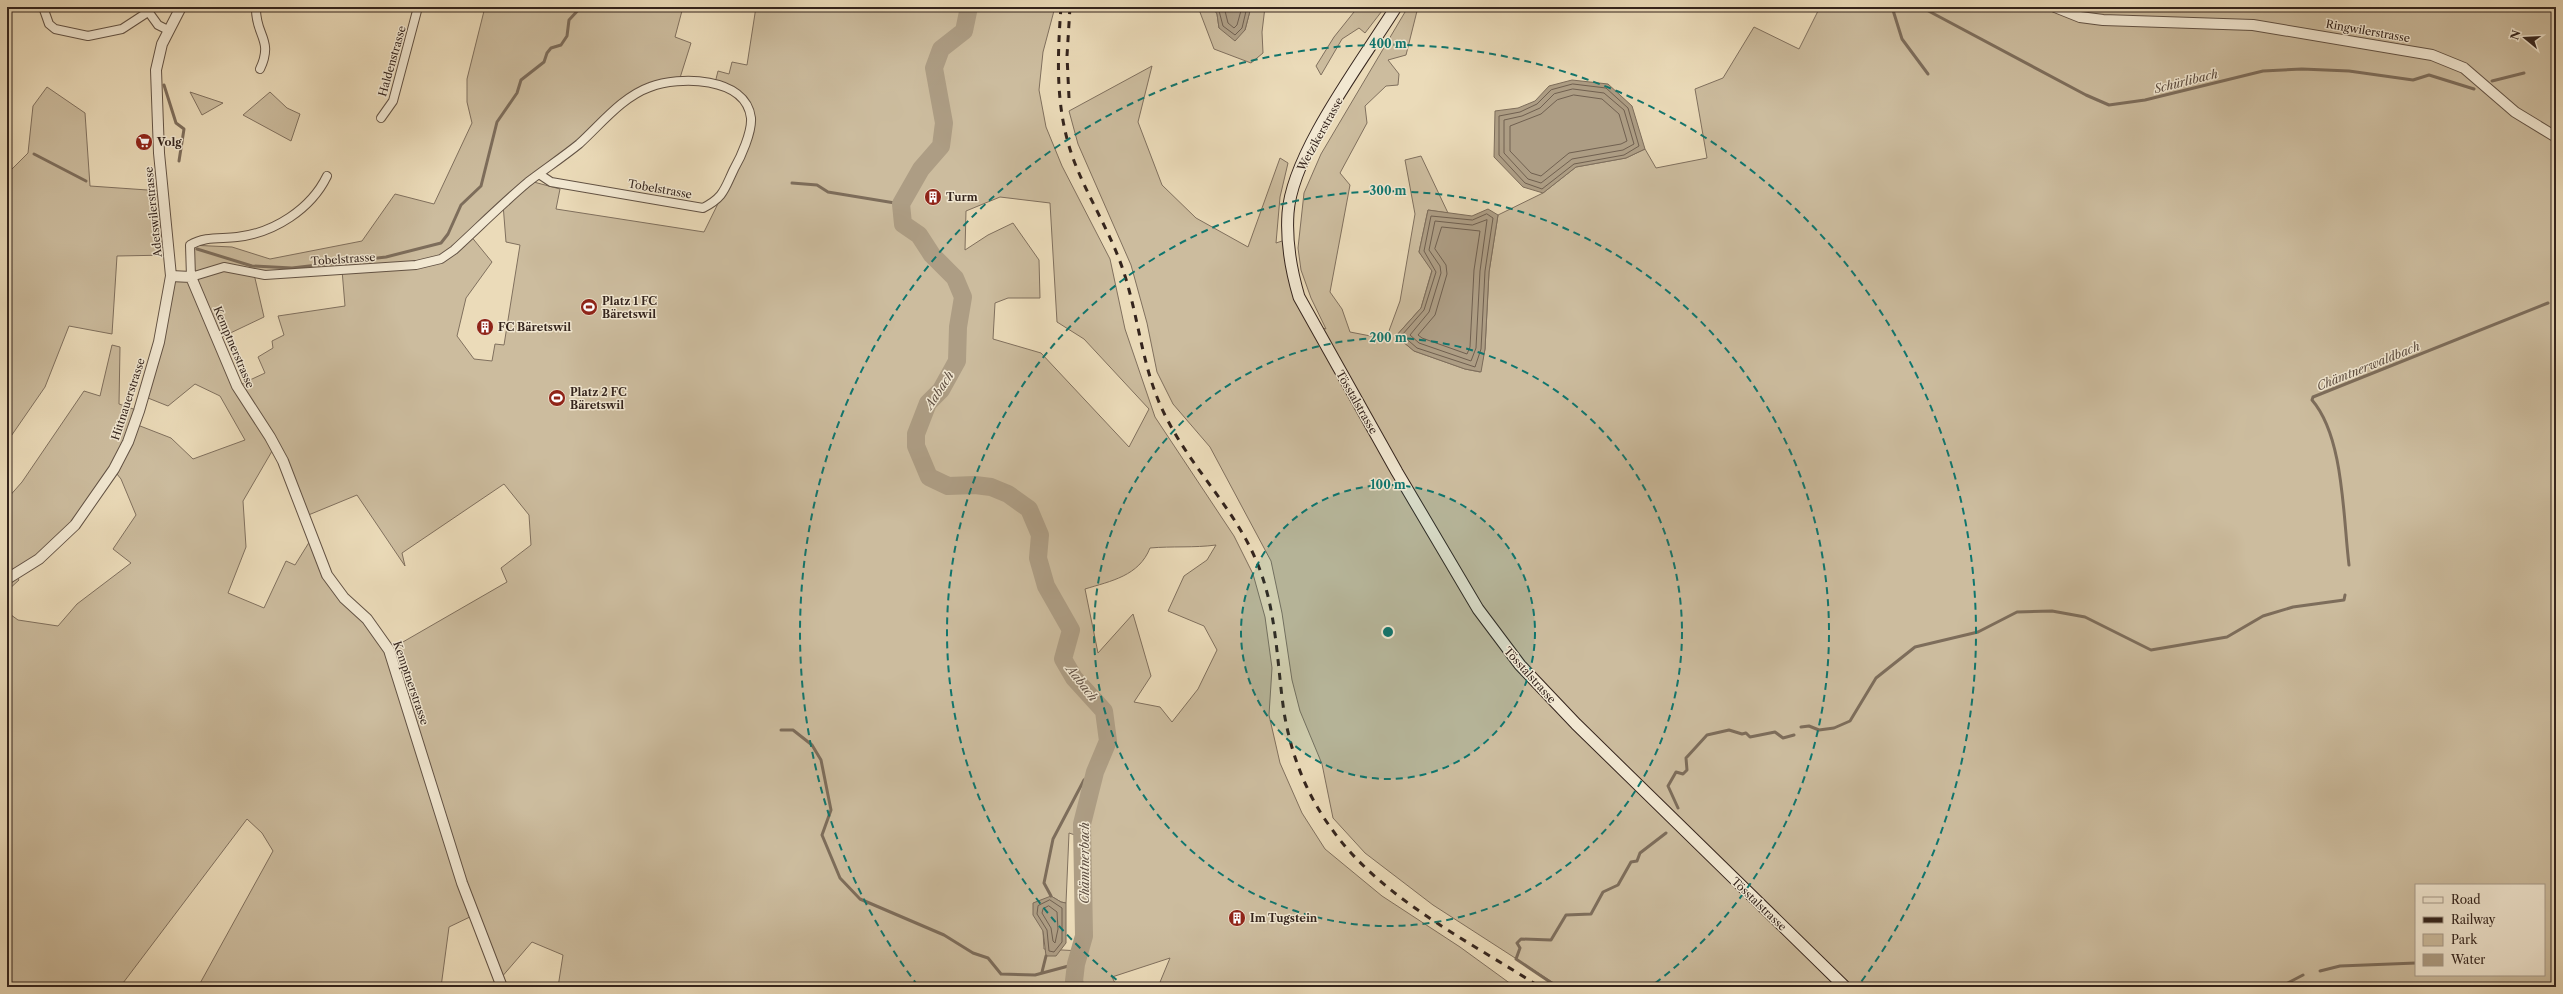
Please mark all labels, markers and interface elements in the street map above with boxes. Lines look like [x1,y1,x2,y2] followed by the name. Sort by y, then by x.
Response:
[2325,17,2411,45] street label: Ringwilerstrasse
[2505,18,2545,58] north arrow
[375,24,409,98] street label: Haldenstrasse
[2507,28,2524,42] text: N
[1369,36,1407,51] text: 400 m
[2152,66,2220,96] water label: Schürlibach
[1294,95,1346,174] street label: Wetzikerstrasse
[134,132,154,152] supermarket icon: Volg
[156,135,182,149] place label: Volg
[141,166,165,259] street label: Adetswilerstrasse
[627,176,693,202] street label: Tobelstrasse
[1369,183,1407,198] text: 300 m
[923,187,943,207] building icon: Turm
[946,190,978,204] place label: Turm
[310,250,376,268] street label: Tobelstrasse
[602,294,657,321] place label: Platz 1 FC Bäretswil
[579,297,599,317] sports icon: Platz 1 FC Bäretswil
[210,304,258,390] street label: Kemptnerstrasse
[475,317,495,337] building icon: FC Bäretswil
[498,320,571,334] place label: FC Bäretswil
[1369,330,1407,345] text: 200 m
[2314,338,2422,394] water label: Chämtnerwaldbach
[108,356,148,442] street label: Hittnauerstrasse
[920,368,957,413] water label: Aabach
[1333,368,1381,436] street label: Tösstalstrasse
[570,385,627,412] place label: Platz 2 FC Bäretswil
[547,388,567,408] sports icon: Platz 2 FC Bäretswil
[1370,477,1406,492] text: 100 m
[1381,625,1395,639] centre of rings
[390,639,432,727] street label: Kemptnerstrasse
[1501,644,1559,706] street label: Tösstalstrasse
[1062,660,1101,704] water label: Aabach
[1077,822,1092,904] water label: Chämtnerbach
[1729,874,1789,934] street label: Tösstalstrasse
[2415,884,2545,976] legend
[2451,892,2481,907] text: Road
[1227,908,1247,928] building icon: Im Tugstein
[1250,911,1318,925] place label: Im Tugstein
[2451,912,2496,927] text: Railway
[2451,932,2478,947] text: Park
[2450,952,2485,967] text: Water

